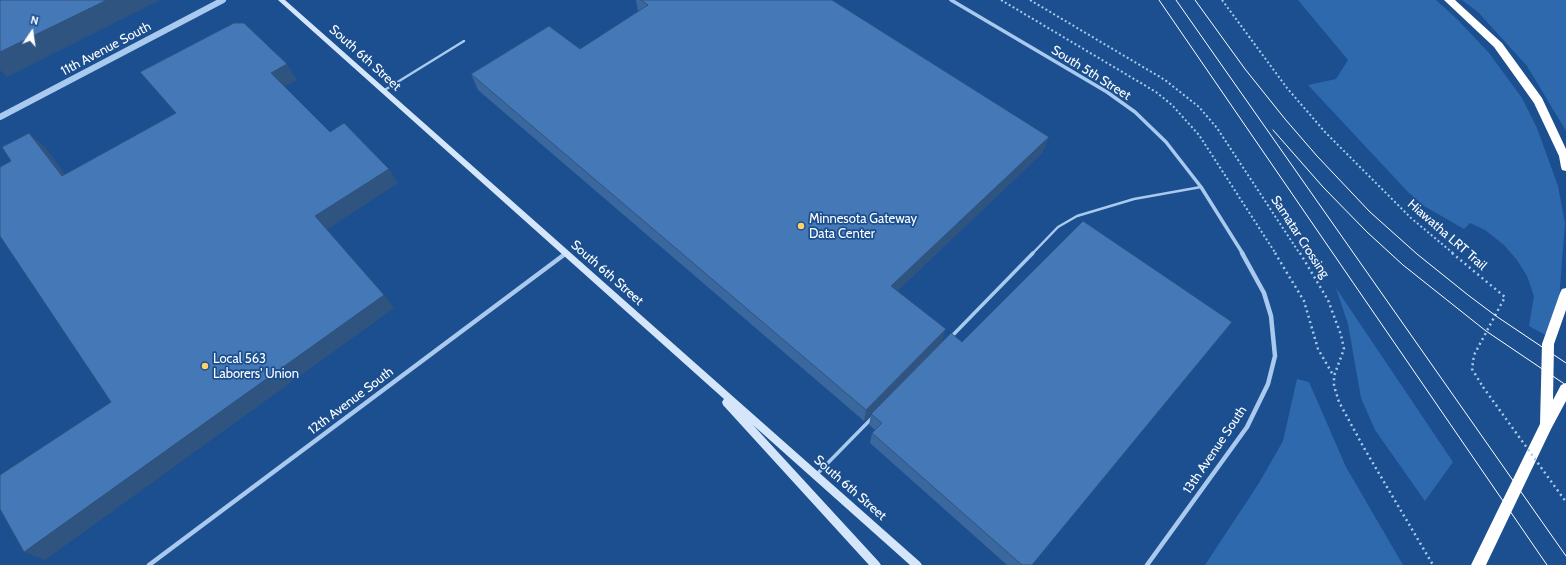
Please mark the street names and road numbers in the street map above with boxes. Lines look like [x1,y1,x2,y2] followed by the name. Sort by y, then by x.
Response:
[58,19,154,79] street label: 11th Avenue South
[326,22,404,94] street label: South 6th Street
[1048,42,1134,104] street label: South 5th Street
[1268,193,1332,281] street label: Samatar Crossing
[1404,196,1490,274] street label: Hiawatha LRT Trail
[568,237,646,309] street label: South 6th Street
[305,364,397,438] street label: 12th Avenue South
[1180,403,1250,497] street label: 13th Avenue South
[811,452,889,524] street label: South 6th Street

